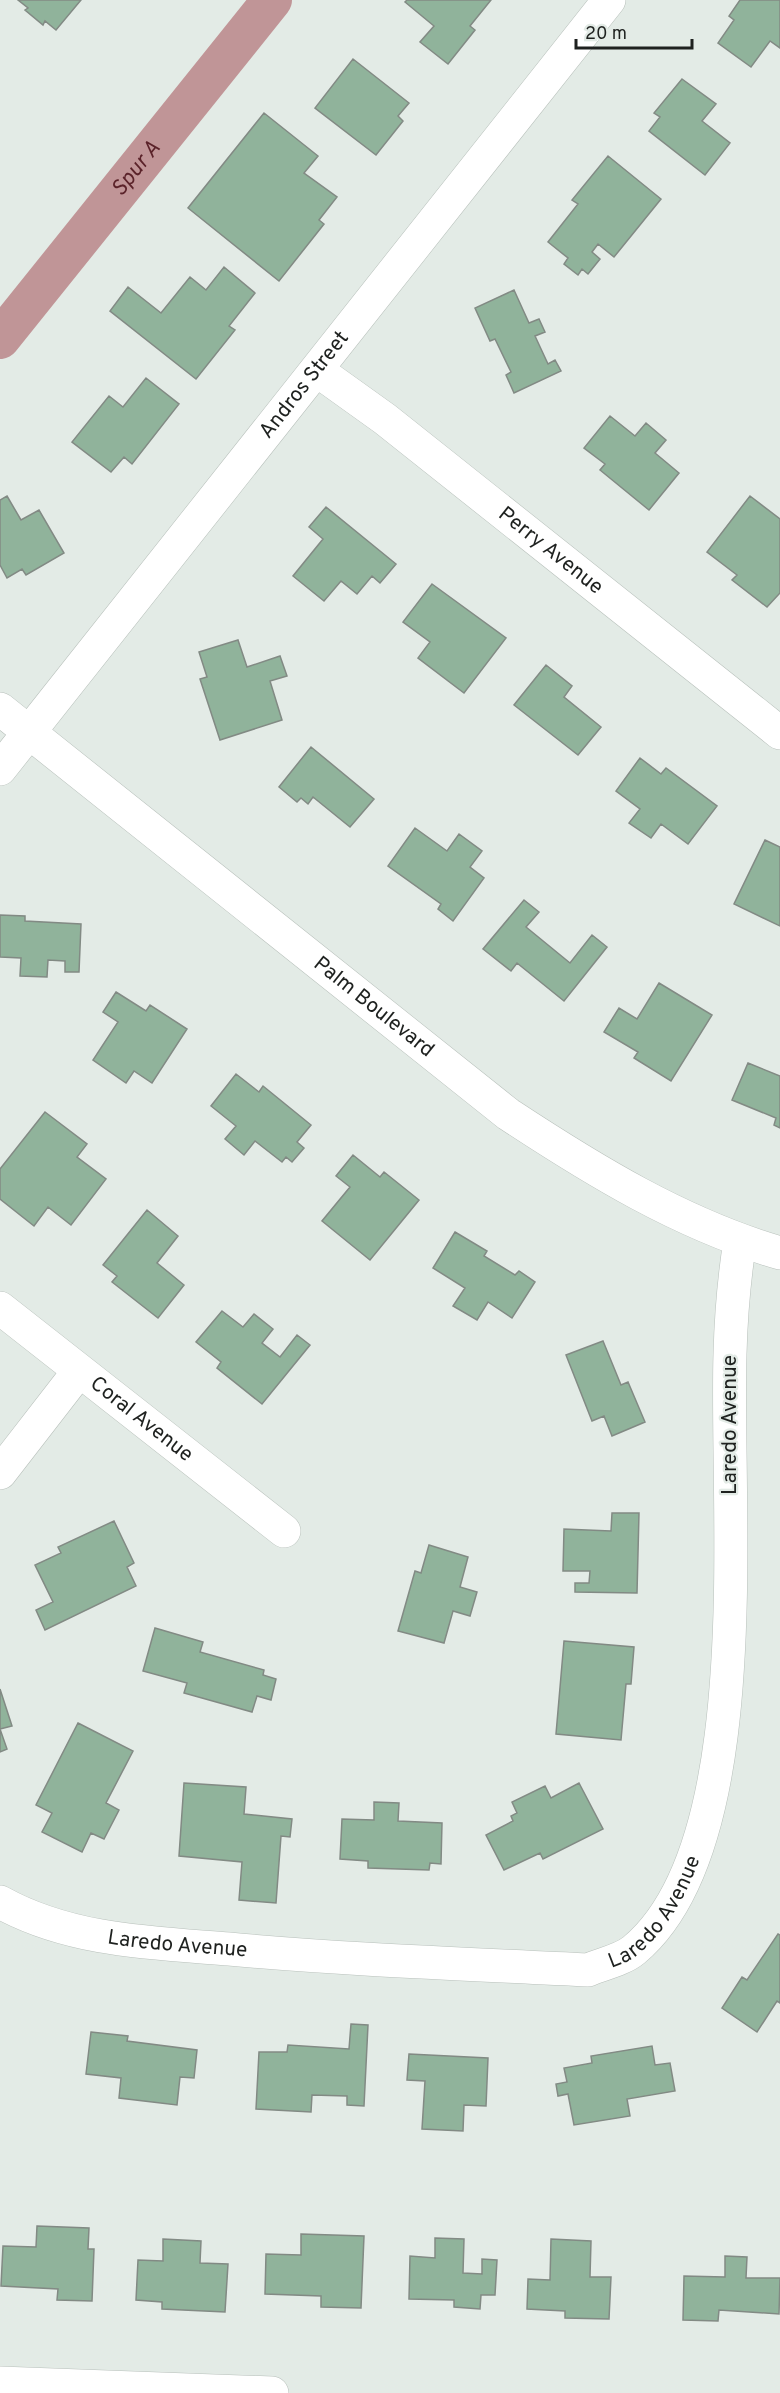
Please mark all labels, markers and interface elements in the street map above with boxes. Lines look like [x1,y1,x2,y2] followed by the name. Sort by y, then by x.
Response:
[576,12,692,50] scale bar
[585,23,627,46] text: 20 m
[106,136,167,202] water label: Spur A
[253,326,355,444] street label: Andros Street
[493,501,609,601] street label: Perry Avenue
[308,951,440,1063] street label: Palm Boulevard
[717,1355,744,1495] street label: Laredo Avenue
[84,1370,199,1468] street label: Coral Avenue
[604,1852,707,1975] street label: Laredo Avenue
[106,1924,249,1964] street label: Laredo Avenue

